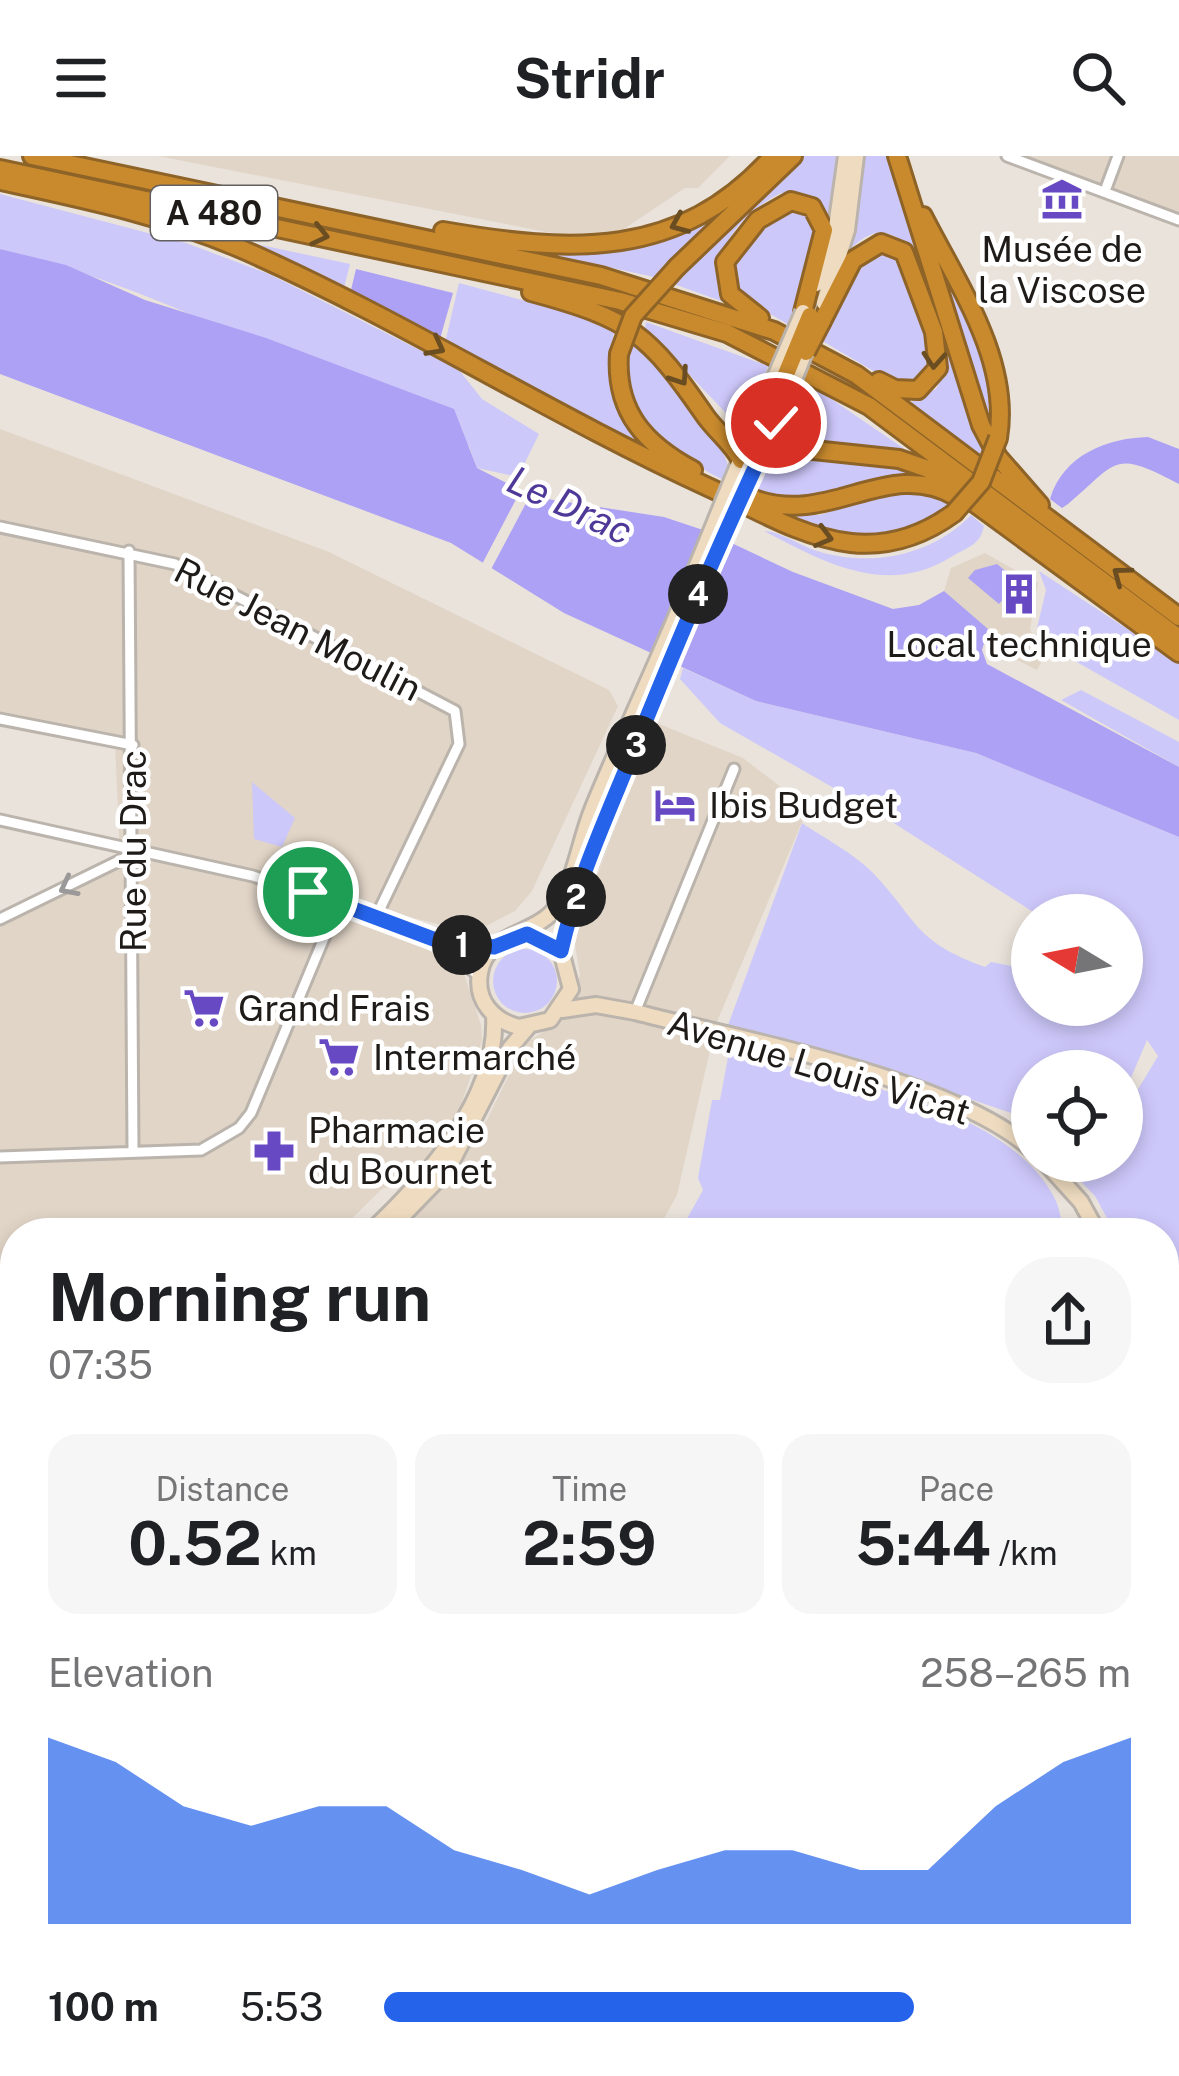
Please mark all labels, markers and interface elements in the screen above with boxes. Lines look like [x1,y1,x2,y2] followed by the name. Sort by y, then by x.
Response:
[48,45,114,111] icon: menu
[1065,45,1131,111] icon: search
[514,47,665,110] text: Stridr
[1039,176,1085,222] museum icon: Musée de la Viscose
[151,186,277,240] road number: A 480
[670,210,691,234] one-way arrow
[310,221,330,246] one-way arrow
[978,228,1146,311] place label: Musée de la Viscose
[424,333,445,356] one-way arrow
[922,351,948,370] one-way arrow
[665,363,687,385] one-way arrow
[725,372,827,474] pin
[743,390,809,456] icon: check
[500,456,640,554] water label: Le Drac
[813,522,833,547] one-way arrow
[168,549,428,709] street label: Rue Jean Moulin
[668,564,728,624] pin: 4
[1113,568,1134,590] one-way arrow
[996,571,1042,617] building icon: Local technique
[687,575,709,613] text: 4
[886,623,1152,665] place label: Local technique
[606,715,666,775] pin: 3
[625,726,647,764] text: 3
[112,750,154,952] street label: Rue du Drac
[652,782,698,828] hotel icon: Ibis Budget
[709,784,898,826] place label: Ibis Budget
[257,841,359,943] pin
[275,859,341,925] icon: arrive
[546,867,606,927] pin: 2
[59,872,80,896] one-way arrow
[566,878,586,916] text: 2
[1011,894,1143,1026] north arrow
[1011,894,1143,1182] map controls
[432,915,492,975] pin: 1
[455,926,469,964] text: 1
[181,985,227,1031] supermarket icon: Grand Frais
[238,987,431,1029] place label: Grand Frais
[663,1001,975,1133] street label: Avenue Louis Vicat
[316,1034,362,1080] supermarket icon: Intermarché
[373,1036,576,1078] place label: Intermarché
[1011,1050,1143,1182] button: locate
[308,1109,493,1192] place label: Pharmacie du Bournet
[251,1128,297,1174] pharmacy icon: Pharmacie du Bournet
[1005,1257,1131,1383] button: share
[48,1258,431,1336] text: Morning run
[48,1342,153,1388] text: 07:35
[156,1470,289,1508] text: Distance
[552,1470,627,1508] text: Time
[919,1470,994,1508] text: Pace
[128,1508,262,1579] text: 0.52
[522,1508,657,1579] text: 2:59
[856,1508,991,1579] text: 5:44
[262,1534,317,1572] text: km
[991,1534,1057,1572] text: /km
[48,1650,214,1696] text: Elevation
[920,1650,1131,1696] text: 258–265 m
[48,1984,159,2030] text: 100 m
[240,1984,323,2030] text: 5:53

